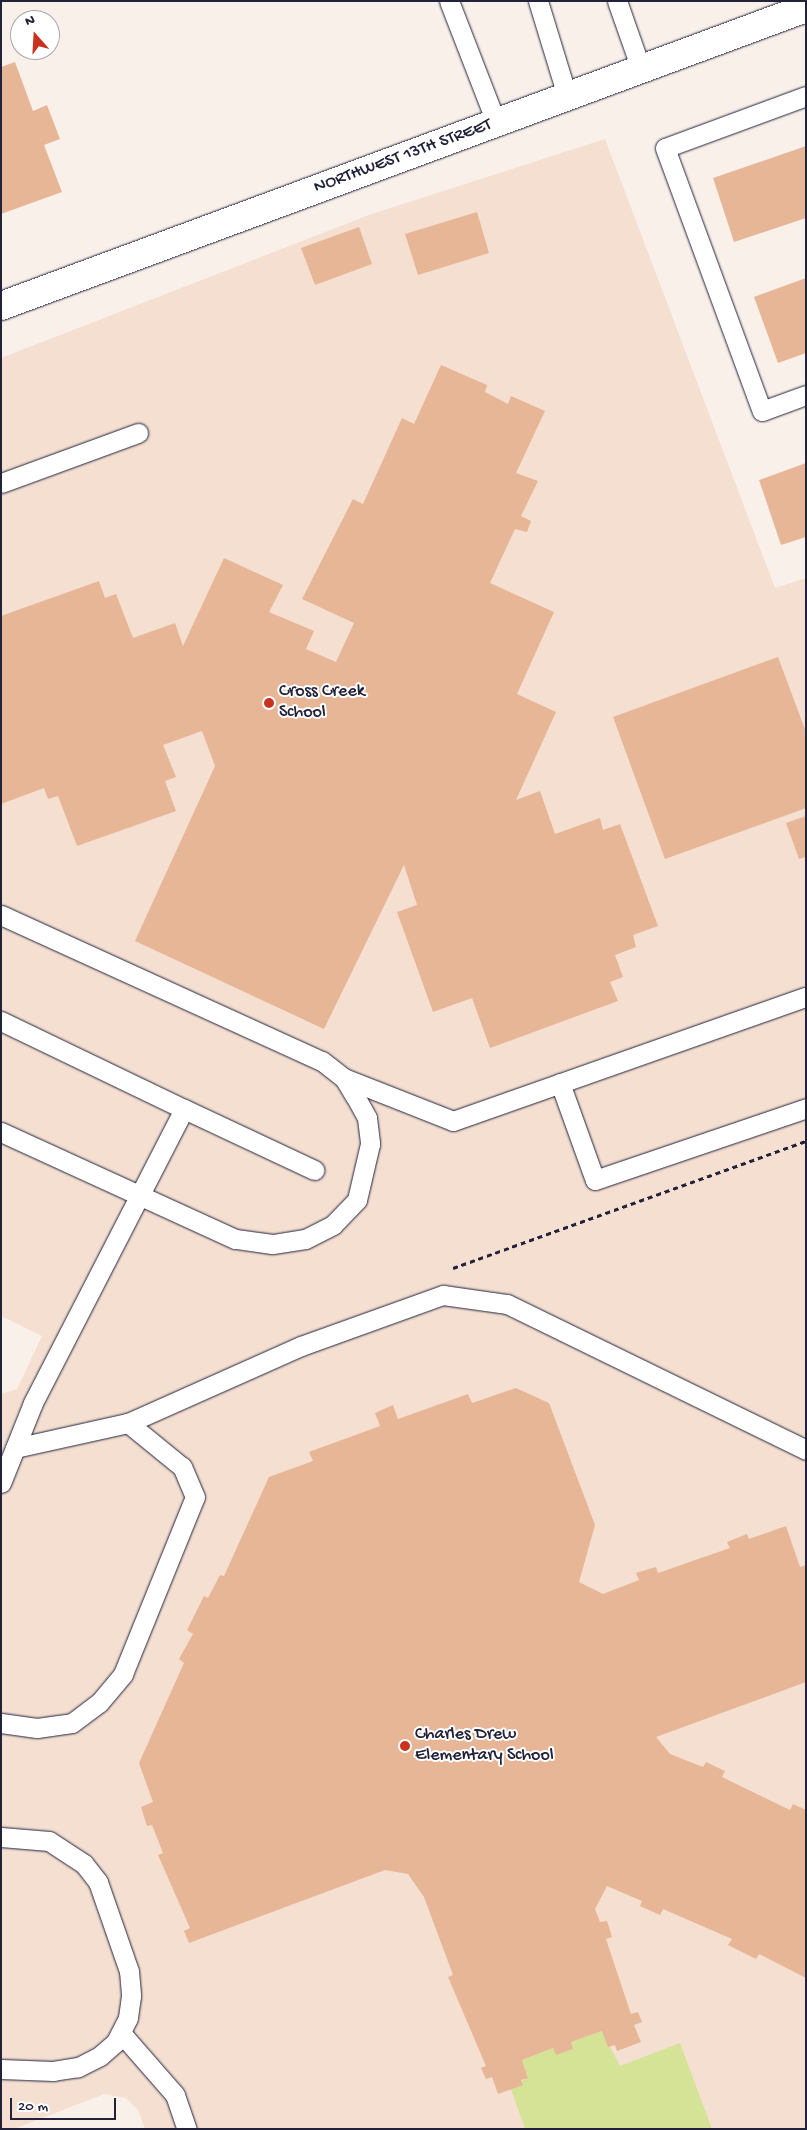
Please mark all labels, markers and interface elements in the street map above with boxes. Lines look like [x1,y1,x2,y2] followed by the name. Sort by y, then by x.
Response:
[10,10,60,60] north arrow
[23,12,37,31] text: N
[311,115,495,199] street label: NORTHWEST 13TH STREET
[279,682,365,724] place label: Cross Creek School
[263,697,275,709] marker: Cross Creek School
[415,1725,554,1768] place label: Charles Drew Elementary School
[399,1740,411,1752] marker: Charles Drew Elementary School
[12,2088,119,2120] scale bar
[18,2098,48,2116] text: 20 m

